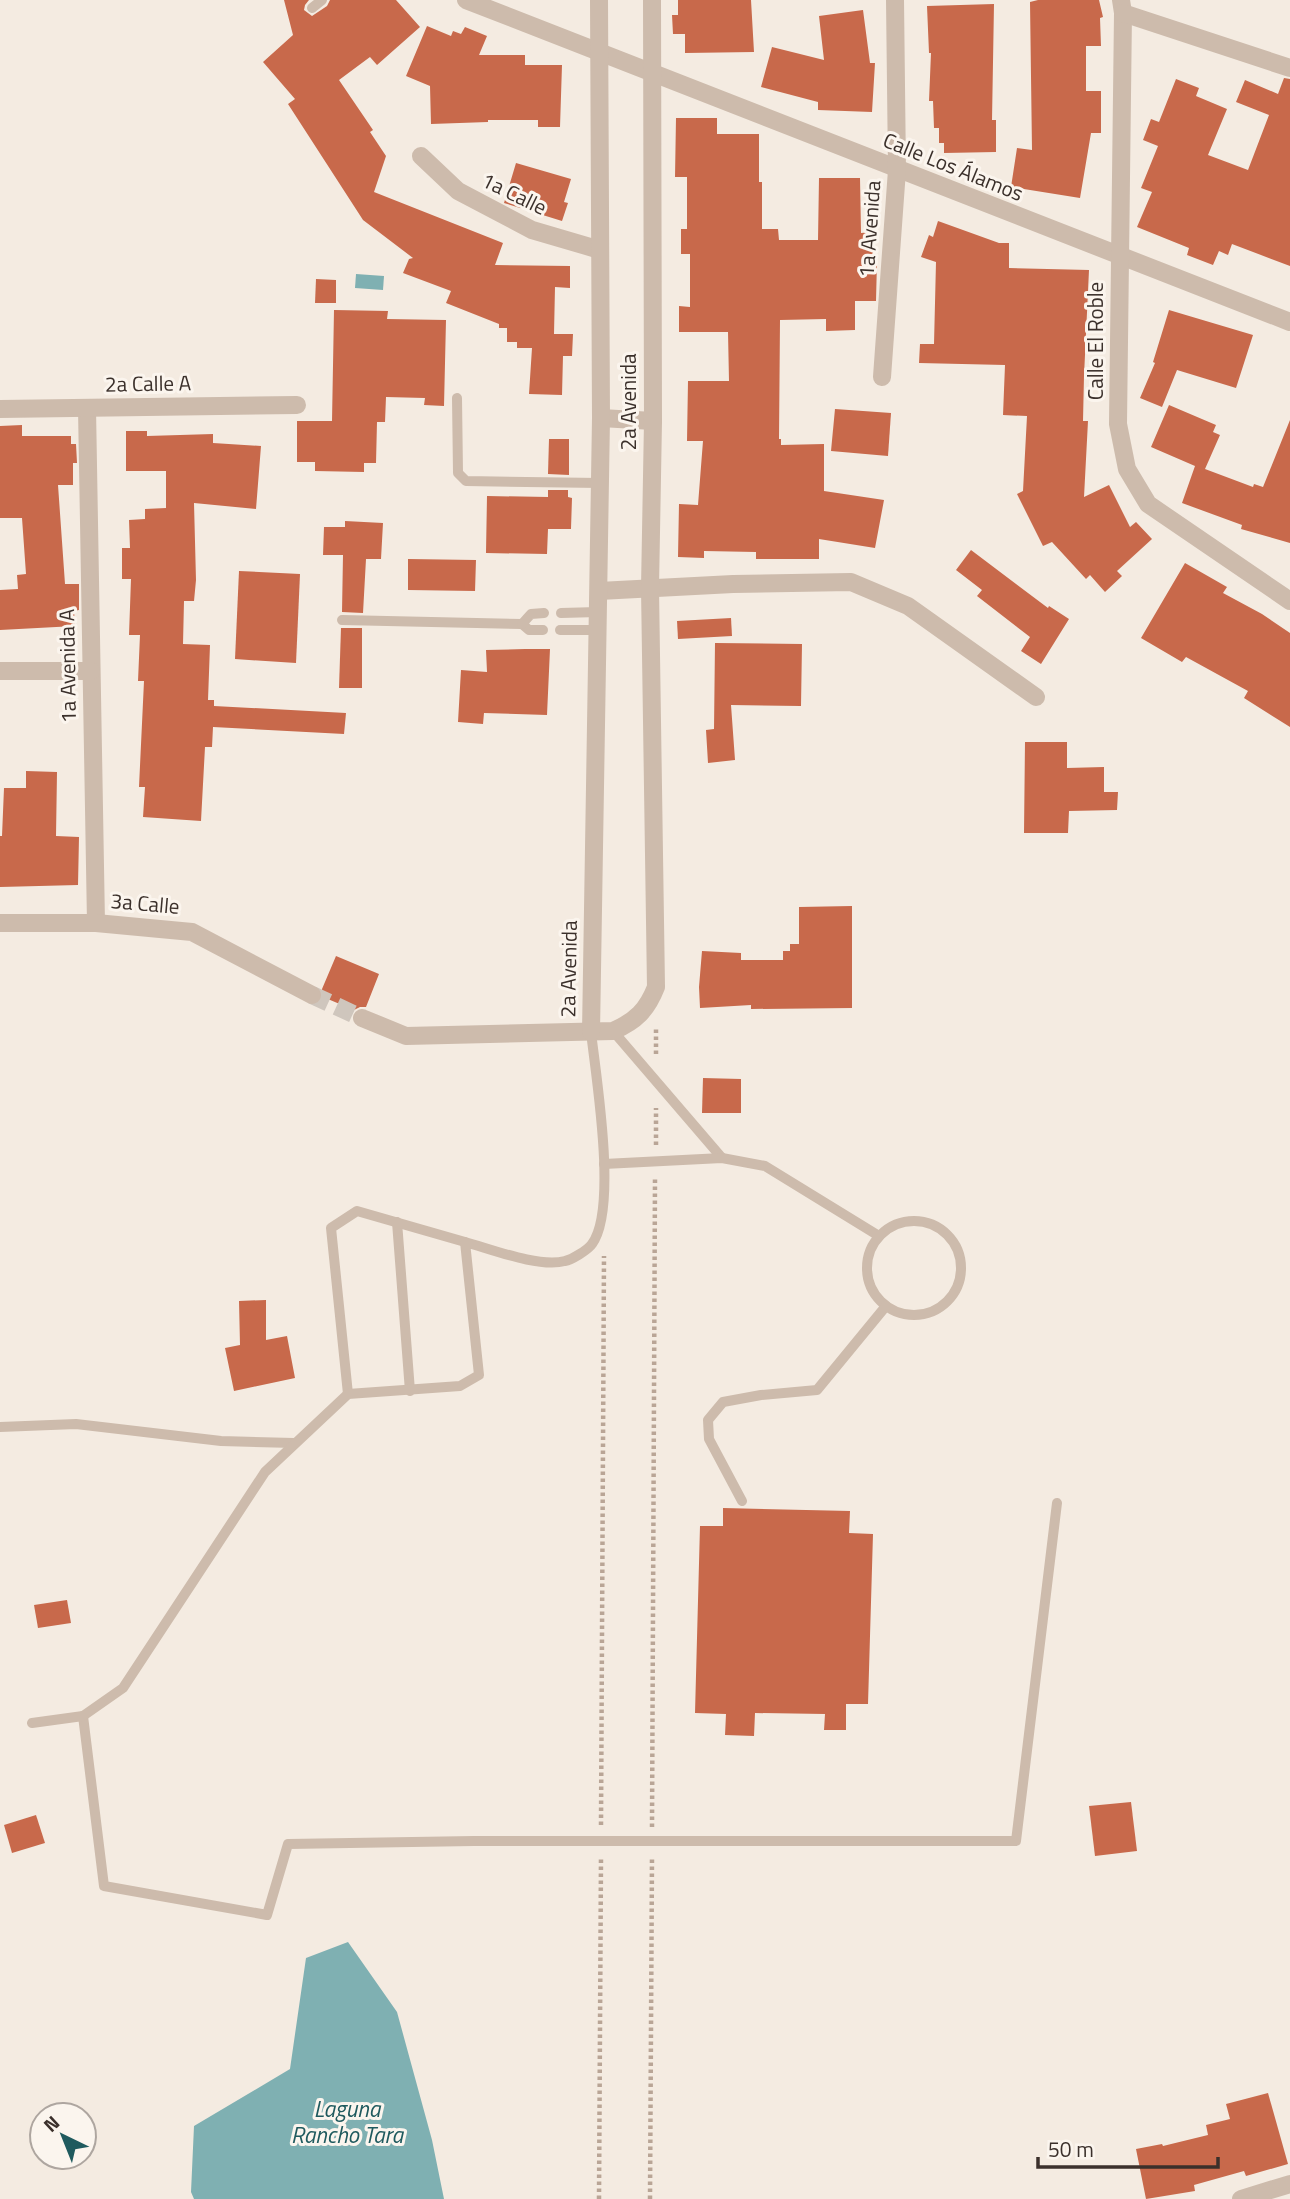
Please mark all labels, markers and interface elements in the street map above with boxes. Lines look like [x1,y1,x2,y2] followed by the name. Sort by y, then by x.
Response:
[878,123,1028,209] street label: Calle Los Álamos
[476,164,553,223] street label: 1a Calle
[850,179,888,278] street label: 1a Avenida
[1079,282,1111,400] street label: Calle El Roble
[612,353,644,451] street label: 2a Avenida
[105,366,192,400] street label: 2a Calle A
[50,608,84,723] street label: 1a Avenida A
[109,884,181,922] street label: 3a Calle
[551,920,585,1018] street label: 2a Avenida
[291,2091,404,2152] water label: Laguna Rancho Tara
[28,2101,98,2171] north arrow
[36,2108,66,2138] text: N
[1038,2126,1218,2170] scale bar
[1048,2133,1094,2165] text: 50 m

